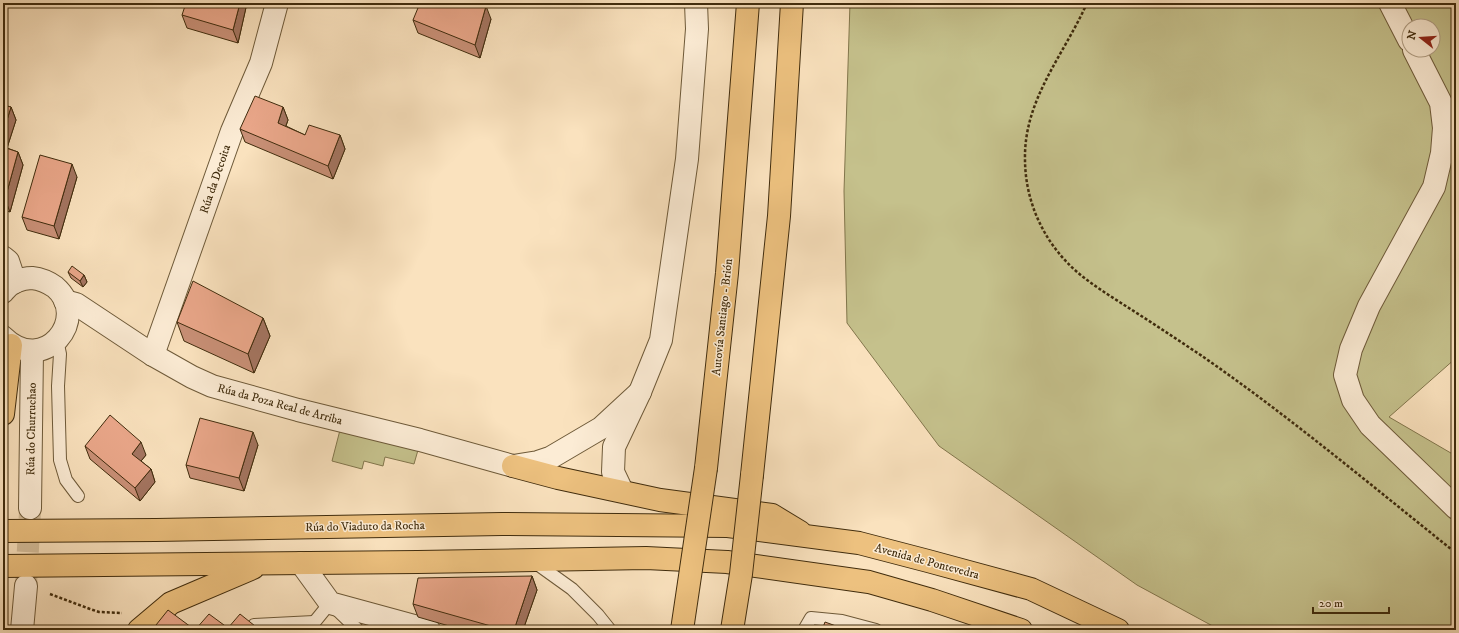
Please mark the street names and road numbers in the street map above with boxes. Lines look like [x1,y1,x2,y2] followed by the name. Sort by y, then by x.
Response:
[197,142,235,216] street label: Rúa da Decoita
[709,257,736,376] street label: Autovía Santiago - Brión
[216,381,345,429] street label: Rúa da Poza Real de Arriba
[23,382,40,476] street label: Rúa do Churruchao
[305,518,426,535] street label: Rúa do Viaduto da Rocha
[873,540,982,583] street label: Avenida de Pontevedra

